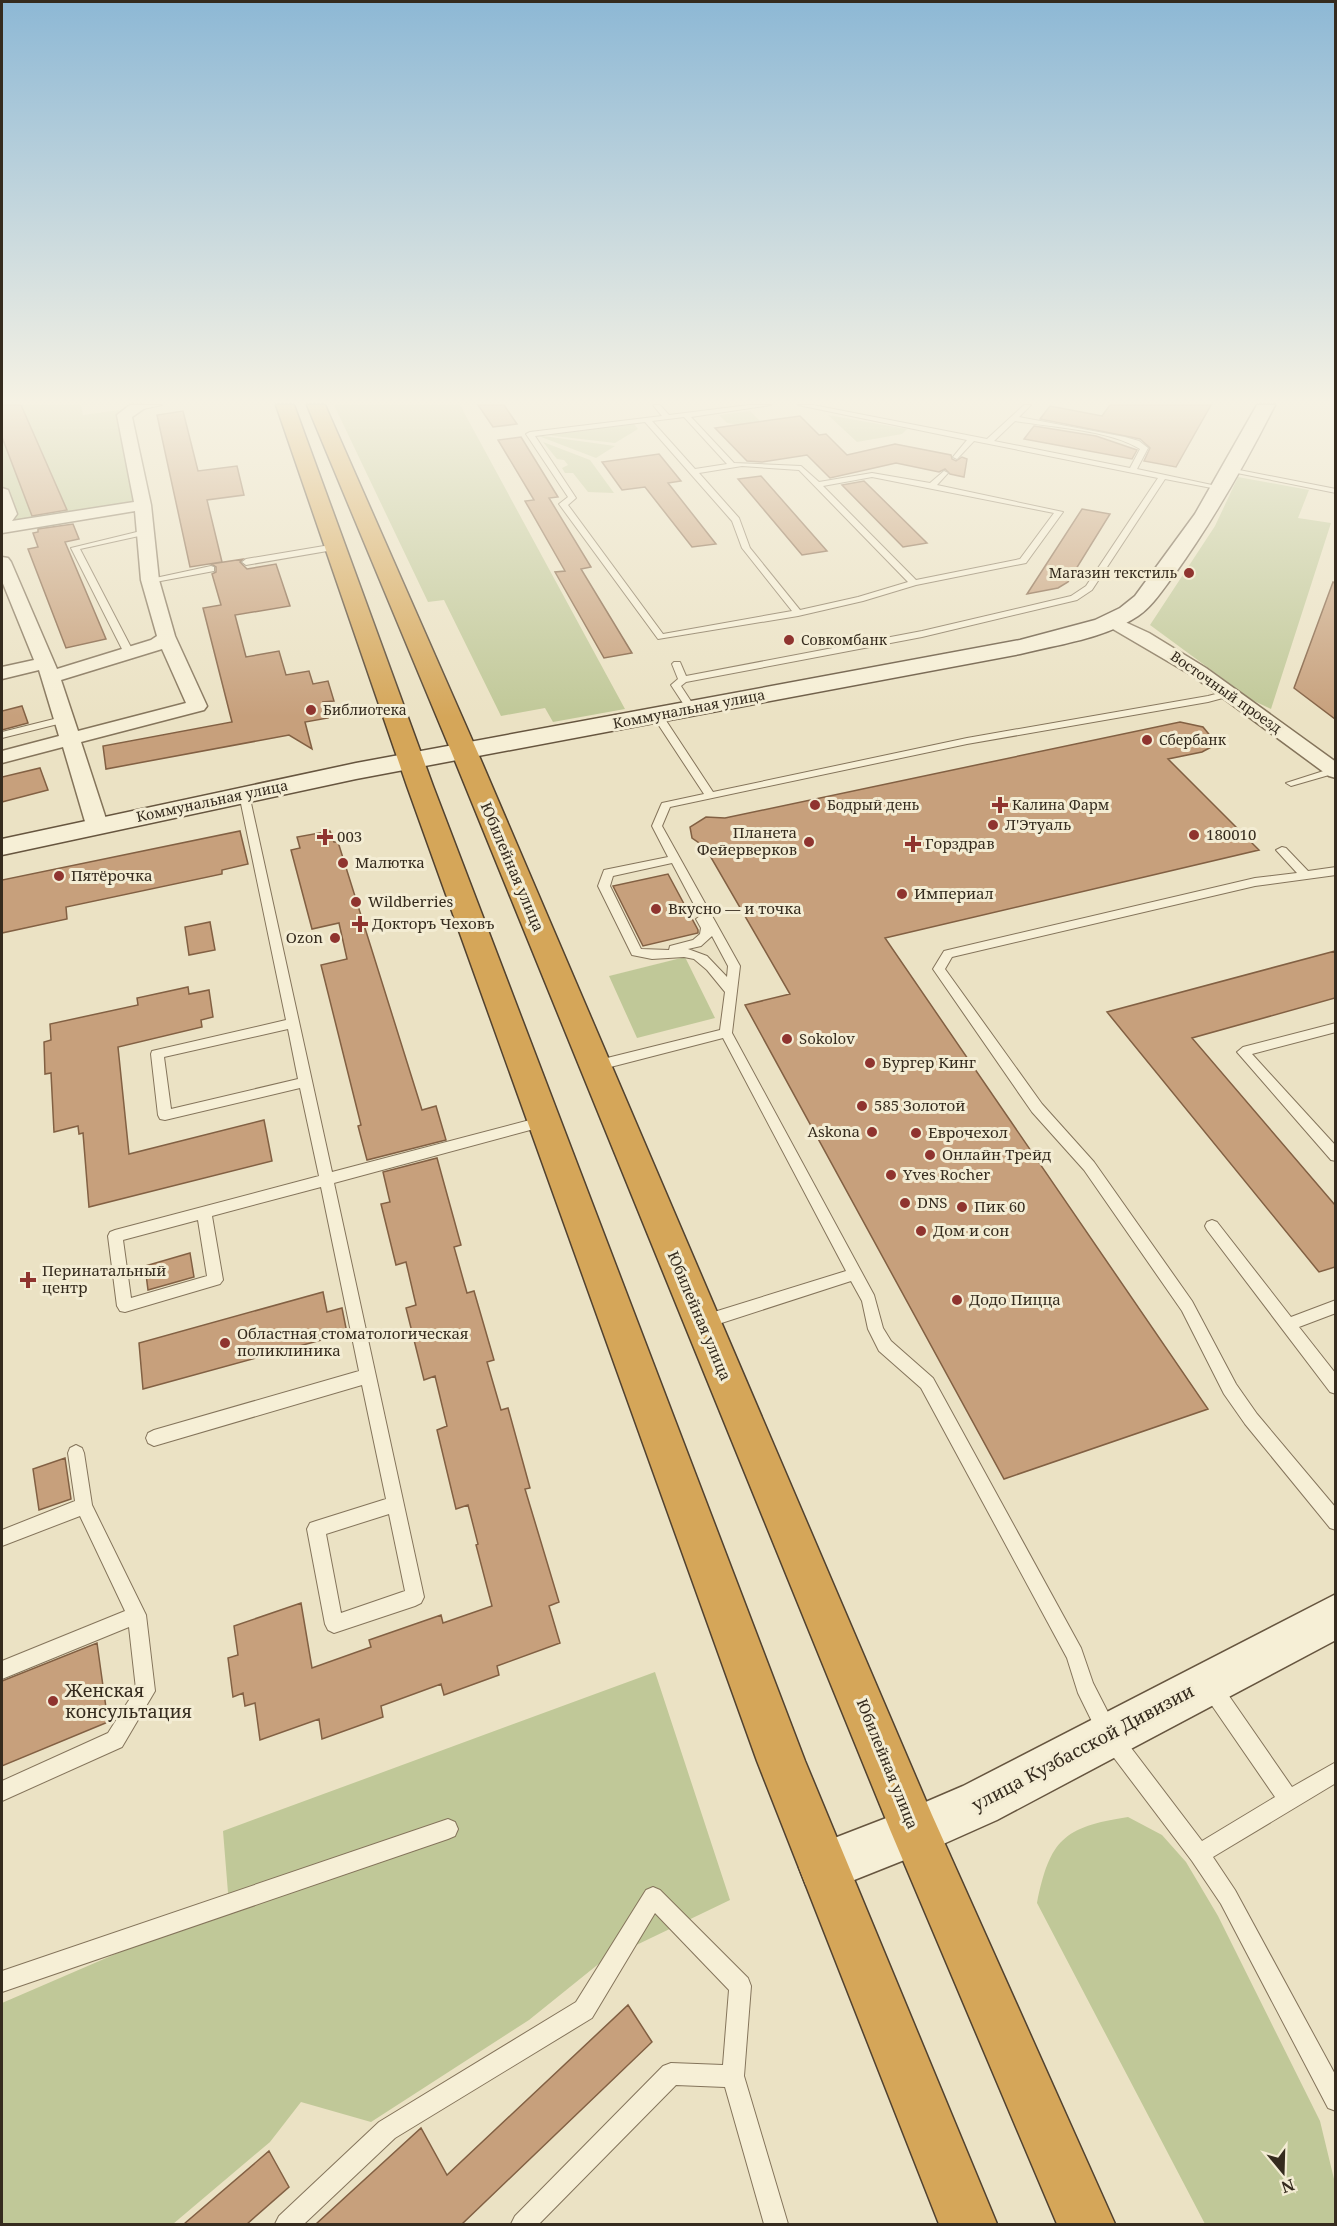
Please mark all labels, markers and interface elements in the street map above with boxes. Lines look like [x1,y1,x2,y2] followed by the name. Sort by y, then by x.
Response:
[1049,563,1177,582] place label: Магазин текстиль
[1182,566,1196,580] marker: Магазин текстиль
[801,630,888,649] place label: Совкомбанк
[782,633,796,647] marker: Совкомбанк
[1167,646,1286,737] street label: Восточный проезд
[611,684,767,733] street label: Коммунальная улица
[323,700,407,719] place label: Библиотека
[304,703,318,717] marker: Библиотека
[1159,730,1227,749] place label: Сбербанк
[1140,733,1154,747] marker: Сбербанк
[134,775,290,826] street label: Коммунальная улица
[827,795,920,814] place label: Бодрый день
[1012,795,1109,814] place label: Калина Фарм
[808,798,822,812] marker: Бодрый день
[993,798,1007,812] marker: Калина Фарм
[477,799,549,934] street label: Юбилейная улица
[1005,814,1071,834] place label: Л'Этуаль
[986,818,1000,832] marker: Л'Этуаль
[697,822,797,859] place label: Планета Фейерверков
[1206,824,1256,844] place label: 180010
[337,826,362,846] place label: 003
[1187,828,1201,842] marker: 180010
[318,830,332,844] marker: 003
[925,833,994,853] place label: Горздрав
[802,835,816,849] marker: Планета Фейерверков
[906,837,920,851] marker: Горздрав
[355,852,425,872] place label: Малютка
[336,856,350,870] marker: Малютка
[71,865,152,885] place label: Пятёрочка
[52,869,66,883] marker: Пятёрочка
[914,883,994,903] place label: Империал
[895,887,909,901] marker: Империал
[368,891,454,911] place label: Wildberries
[349,895,363,909] marker: Wildberries
[668,898,802,918] place label: Вкусно — и точка
[649,902,663,916] marker: Вкусно — и точка
[372,913,494,933] place label: Докторъ Чеховъ
[353,917,367,931] marker: Докторъ Чеховъ
[286,927,323,947] place label: Ozon
[328,931,342,945] marker: Ozon
[799,1028,855,1048] place label: Sokolov
[780,1032,794,1046] marker: Sokolov
[882,1052,976,1072] place label: Бургер Кинг
[863,1056,877,1070] marker: Бургер Кинг
[874,1095,965,1115] place label: 585 Золотой
[855,1099,869,1113] marker: 585 Золотой
[807,1121,860,1141] place label: Askona
[928,1122,1008,1142] place label: Еврочехол
[865,1125,879,1139] marker: Askona
[909,1126,923,1140] marker: Еврочехол
[942,1144,1051,1164] place label: Онлайн Трейд
[923,1148,937,1162] marker: Онлайн Трейд
[902,1164,990,1184] place label: Yves Rocher
[884,1168,898,1182] marker: Yves Rocher
[917,1192,948,1212] place label: DNS
[898,1196,912,1210] marker: DNS
[974,1196,1025,1216] place label: Пик 60
[955,1200,969,1214] marker: Пик 60
[933,1220,1009,1240] place label: Дом и сон
[914,1224,928,1238] marker: Дом и сон
[664,1248,736,1383] street label: Юбилейная улица
[42,1260,166,1297] place label: Перинатальный центр
[19,1271,37,1289] marker: Перинатальный центр
[969,1289,1061,1309] place label: Додо Пицца
[950,1293,964,1307] marker: Додо Пицца
[237,1323,469,1360] place label: Областная стоматологическая поликлиника
[218,1336,232,1350] marker: Областная стоматологическая поликлиника
[64,1678,192,1723] place label: Женская консультация
[967,1678,1198,1816] street label: улица Кузбасской Дивизии
[46,1694,60,1708] marker: Женская консультация
[853,1695,923,1832] street label: Юбилейная улица
[1253,2142,1313,2202] north arrow
[1278,2174,1297,2199] text: N

